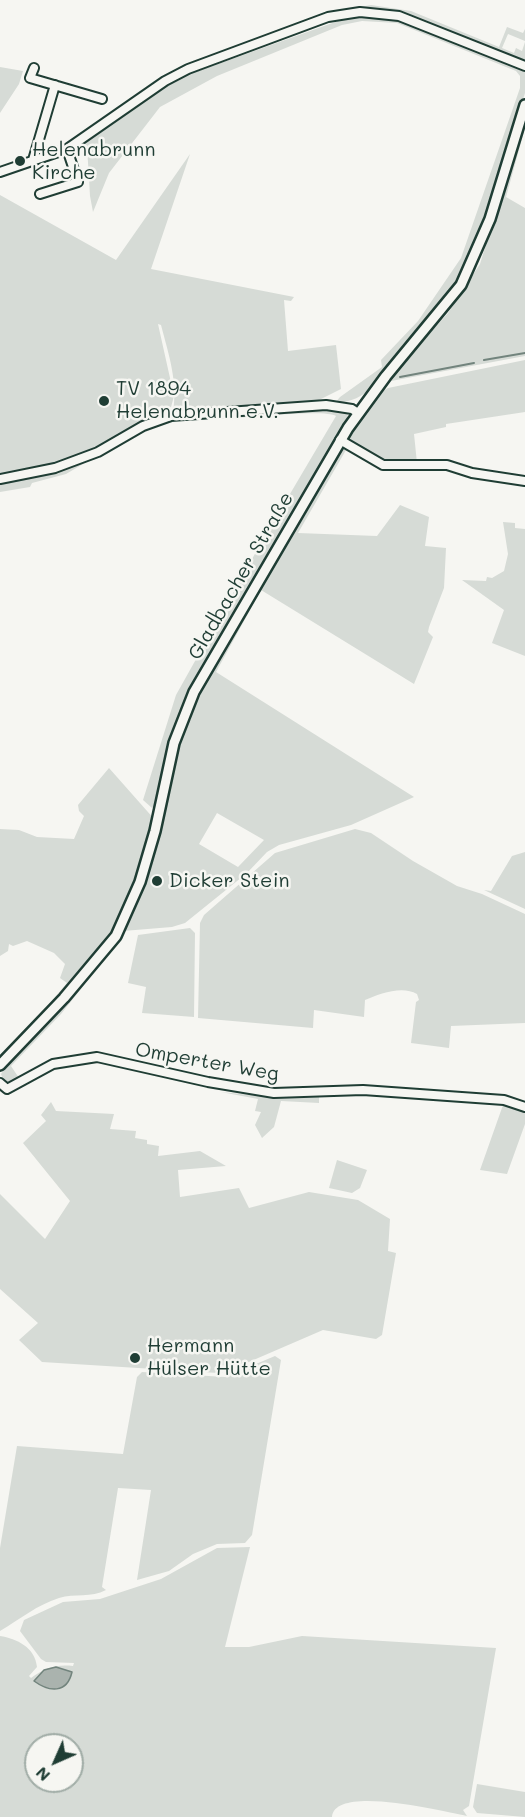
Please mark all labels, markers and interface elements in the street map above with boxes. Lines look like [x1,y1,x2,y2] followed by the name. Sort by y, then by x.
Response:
[32,138,155,185] place label: Helenabrunn Kirche
[13,154,27,168] marker: Helenabrunn Kirche
[116,377,279,424] place label: TV 1894 Helenabrunn e.V.
[97,394,111,408] marker: TV 1894 Helenabrunn e.V.
[183,488,299,664] street label: Gladbacher Straße
[169,869,290,893] place label: Dicker Stein
[150,874,164,888] marker: Dicker Stein
[133,1038,281,1086] street label: Omperter Weg
[147,1334,271,1381] place label: Hermann Hülser Hütte
[128,1351,142,1365] marker: Hermann Hülser Hütte
[24,1733,84,1793] north arrow
[31,1763,54,1786] text: N

